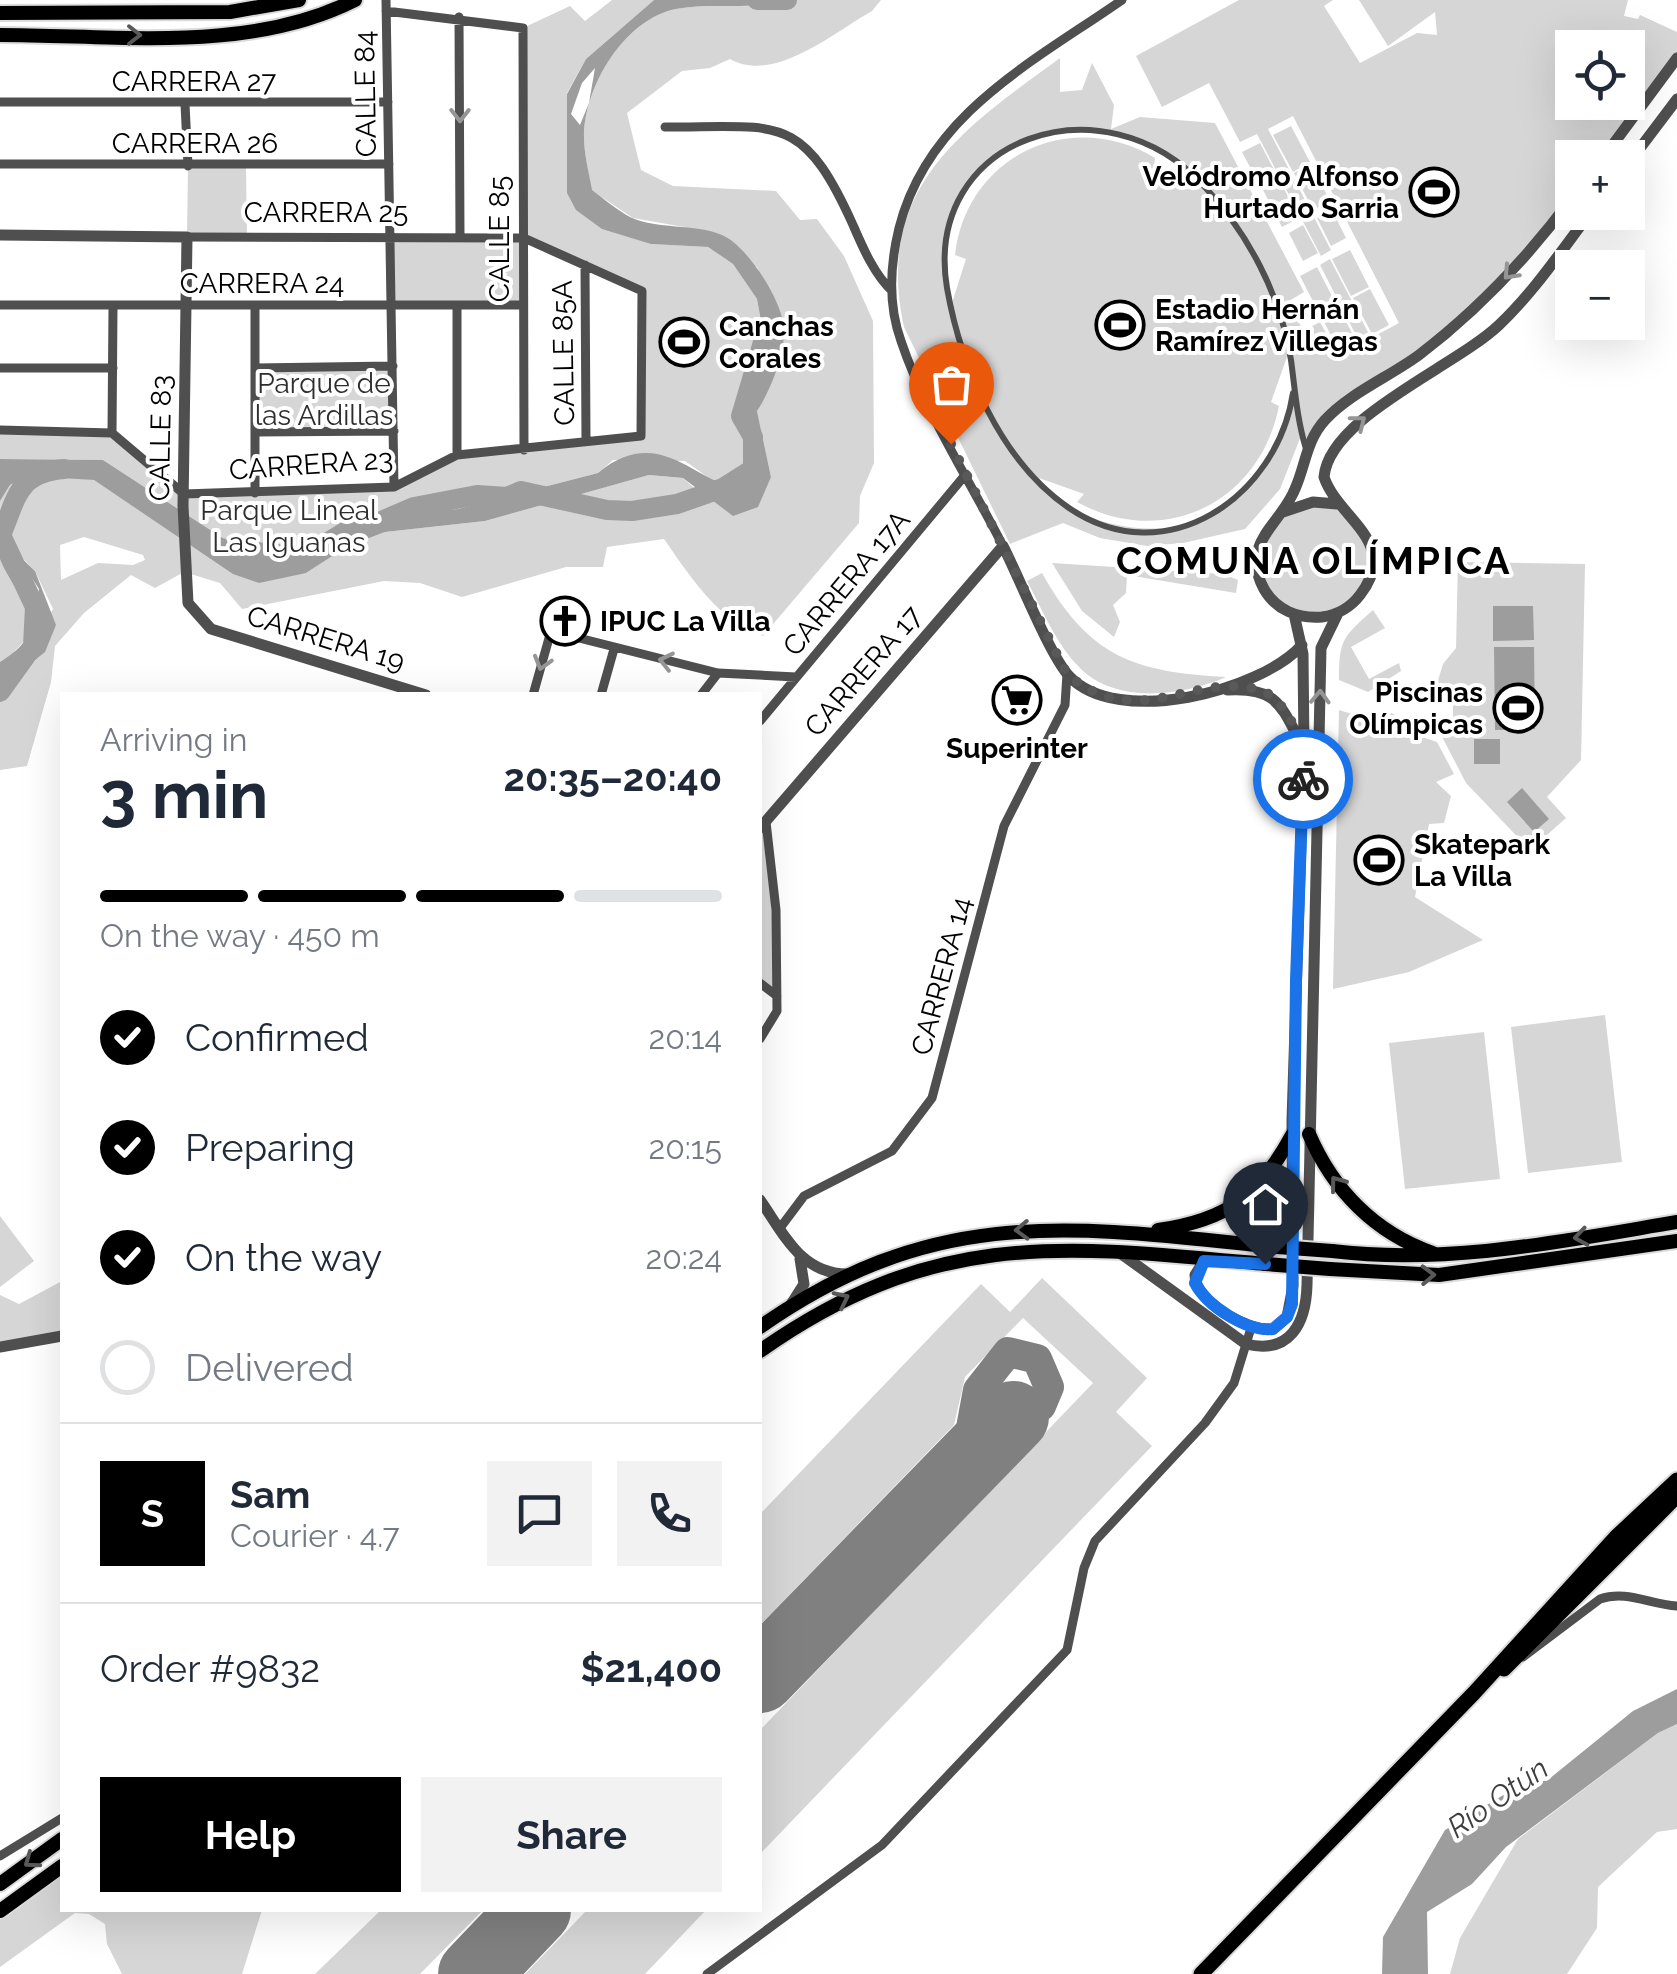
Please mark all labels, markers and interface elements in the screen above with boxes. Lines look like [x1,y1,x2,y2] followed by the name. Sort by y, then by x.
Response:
[128,24,143,46] one-way arrow
[348,30,383,158] street label: CALLE 84
[1555,30,1645,340] map controls
[1555,30,1645,120] button: locate
[112,65,276,98] street label: CARRERA 27
[449,108,471,123] one-way arrow
[112,127,278,160] street label: CARRERA 26
[1555,140,1645,230] button: +
[1142,160,1399,225] place label: Velódromo Alfonso Hurtado Sarria
[1408,166,1460,218] sports icon: Velódromo Alfonso Hurtado Sarria
[483,176,516,302] street label: CALLE 85
[244,196,408,229] street label: CARRERA 25
[1555,250,1645,340] button: −
[1504,261,1522,279] one-way arrow
[180,267,344,300] street label: CARRERA 24
[546,280,581,426] street label: CALLE 85A
[1155,293,1378,358] place label: Estadio Hernán Ramírez Villegas
[1094,299,1146,351] sports icon: Estadio Hernán Ramírez Villegas
[719,310,834,375] place label: Canchas Corales
[658,316,710,368] sports icon: Canchas Corales
[909,342,994,445] pin
[924,357,979,412] icon: bag
[255,367,393,432] park label: Parque de las Ardillas
[143,375,178,501] street label: CALLE 83
[1348,417,1366,434] one-way arrow
[228,442,394,487] street label: CARRERA 23
[200,494,378,559] park label: Parque Lineal Las Iguanas
[776,504,917,663] street label: CARRERA 17A
[1116,538,1512,583] district label: COMUNA OLÍMPICA
[539,595,591,647] church icon: IPUC La Villa
[243,599,409,678] street label: CARRERA 19
[798,599,929,743] street label: CARRERA 17
[600,605,770,638] place label: IPUC La Villa
[658,652,675,673] one-way arrow
[533,654,554,671] one-way arrow
[991,674,1043,726] supermarket icon: Superinter
[1349,676,1483,741] place label: Piscinas Olímpicas
[1492,682,1544,734] sports icon: Piscinas Olímpicas
[1309,688,1330,704] one-way arrow
[100,721,247,758] text: Arriving in
[1253,729,1353,829] courier
[946,732,1088,765] place label: Superinter
[1276,752,1331,807] icon: bike
[503,755,722,800] text: 20:35–20:40
[100,757,268,833] text: 3 min
[1414,828,1551,893] place label: Skatepark La Villa
[1353,834,1405,886] sports icon: Skatepark La Villa
[905,894,978,1059] street label: CARRERA 14
[100,917,380,954] text: On the way · 450 m
[100,1010,155,1065] icon: check
[185,1015,369,1060] text: Confirmed
[649,1019,722,1056] text: 20:14
[100,1120,155,1175] icon: check
[185,1125,355,1170] text: Preparing
[649,1129,722,1166] text: 20:15
[1223,1162,1308,1265] pin
[1332,1176,1349,1194] one-way arrow
[1238,1177,1293,1232] icon: home
[1013,1219,1029,1240] one-way arrow
[1572,1226,1589,1247] one-way arrow
[100,1230,155,1285] icon: check
[185,1235,382,1280] text: On the way
[646,1239,722,1276] text: 20:24
[1420,1264,1436,1285] one-way arrow
[832,1291,850,1311] one-way arrow
[185,1345,354,1390] text: Delivered
[487,1461,592,1566] button: chat
[617,1461,722,1566] button: phone
[230,1472,310,1517] text: Sam
[141,1491,164,1536] text: S
[230,1517,400,1554] text: Courier · 4.7
[100,1646,320,1691] text: Order #9832
[581,1646,722,1691] text: $21,400
[1441,1750,1555,1845] water label: Río Otún
[100,1777,401,1892] button: Help
[421,1777,722,1892] button: Share
[24,1850,42,1867] one-way arrow

